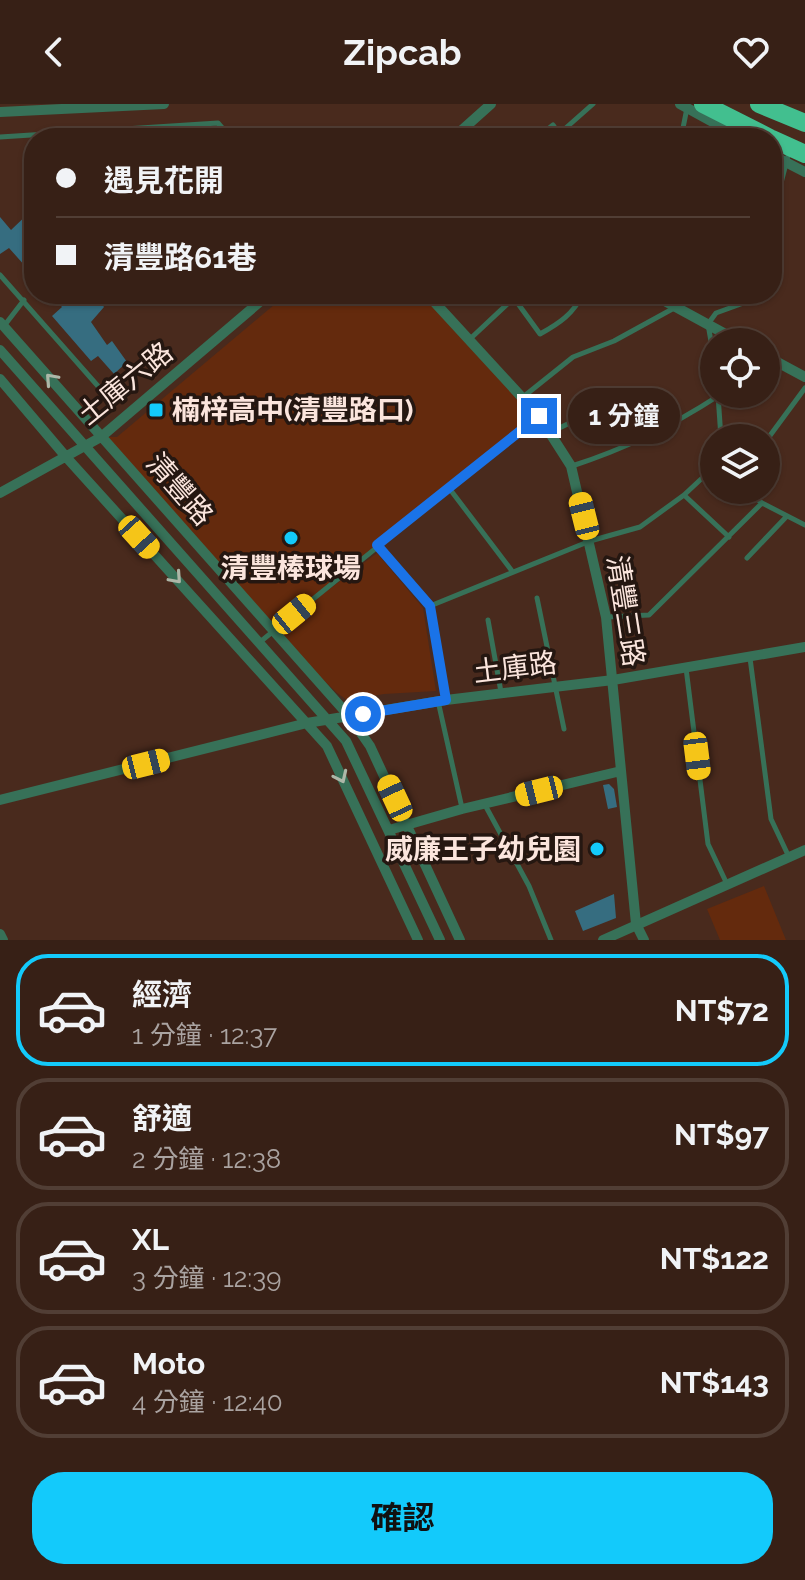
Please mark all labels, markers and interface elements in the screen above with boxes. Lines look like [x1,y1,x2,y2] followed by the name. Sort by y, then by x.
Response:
[32,30,76,74] icon: back
[729,30,773,74] icon: heart
[343,31,462,73] text: Zipcab
[104,163,224,198] text: 遇見花開
[104,240,257,275] text: 清豐路61巷
[700,328,780,504] map controls
[700,328,780,408] button: locate
[71,335,179,431] street label: 土庫六路
[46,374,60,389] one-way arrow
[567,388,679,444] callout: 1 分鐘
[172,394,413,427] place label: 楠梓高中(清豐路口)
[521,398,557,434] route end
[147,401,165,419] marker: 楠梓高中(清豐路口)
[588,401,660,431] text: 1 分鐘
[700,424,780,504] button: layers
[140,447,220,532] street label: 清豐路
[567,490,601,542] car
[114,511,164,563] car
[282,529,300,547] marker: 清豐棒球場
[221,552,361,585] place label: 清豐棒球場
[600,553,651,669] street label: 清豐三路
[167,569,181,583] one-way arrow
[268,590,320,638] car
[471,646,559,689] street label: 土庫路
[345,696,381,732] route start
[682,731,712,781] car
[120,747,172,781] car
[331,769,347,783] one-way arrow
[374,771,416,825] car
[513,774,565,808] car
[385,833,581,866] place label: 威廉王子幼兒園
[588,840,606,858] marker: 威廉王子幼兒園
[36,974,108,1046] icon: car
[132,977,192,1012] text: 經濟
[675,993,769,1028] text: NT$72
[132,1020,277,1050] text: 1 分鐘 · 12:37
[36,1098,108,1170] icon: car
[132,1101,192,1136] text: 舒適
[674,1117,769,1152] text: NT$97
[132,1144,281,1174] text: 2 分鐘 · 12:38
[36,1222,108,1294] icon: car
[132,1222,169,1257] text: XL
[660,1241,769,1276] text: NT$122
[132,1263,281,1293] text: 3 分鐘 · 12:39
[36,1346,108,1418] icon: car
[132,1346,205,1381] text: Moto
[660,1365,769,1400] text: NT$143
[132,1387,283,1417] text: 4 分鐘 · 12:40
[32,1472,773,1564] button: 確認

